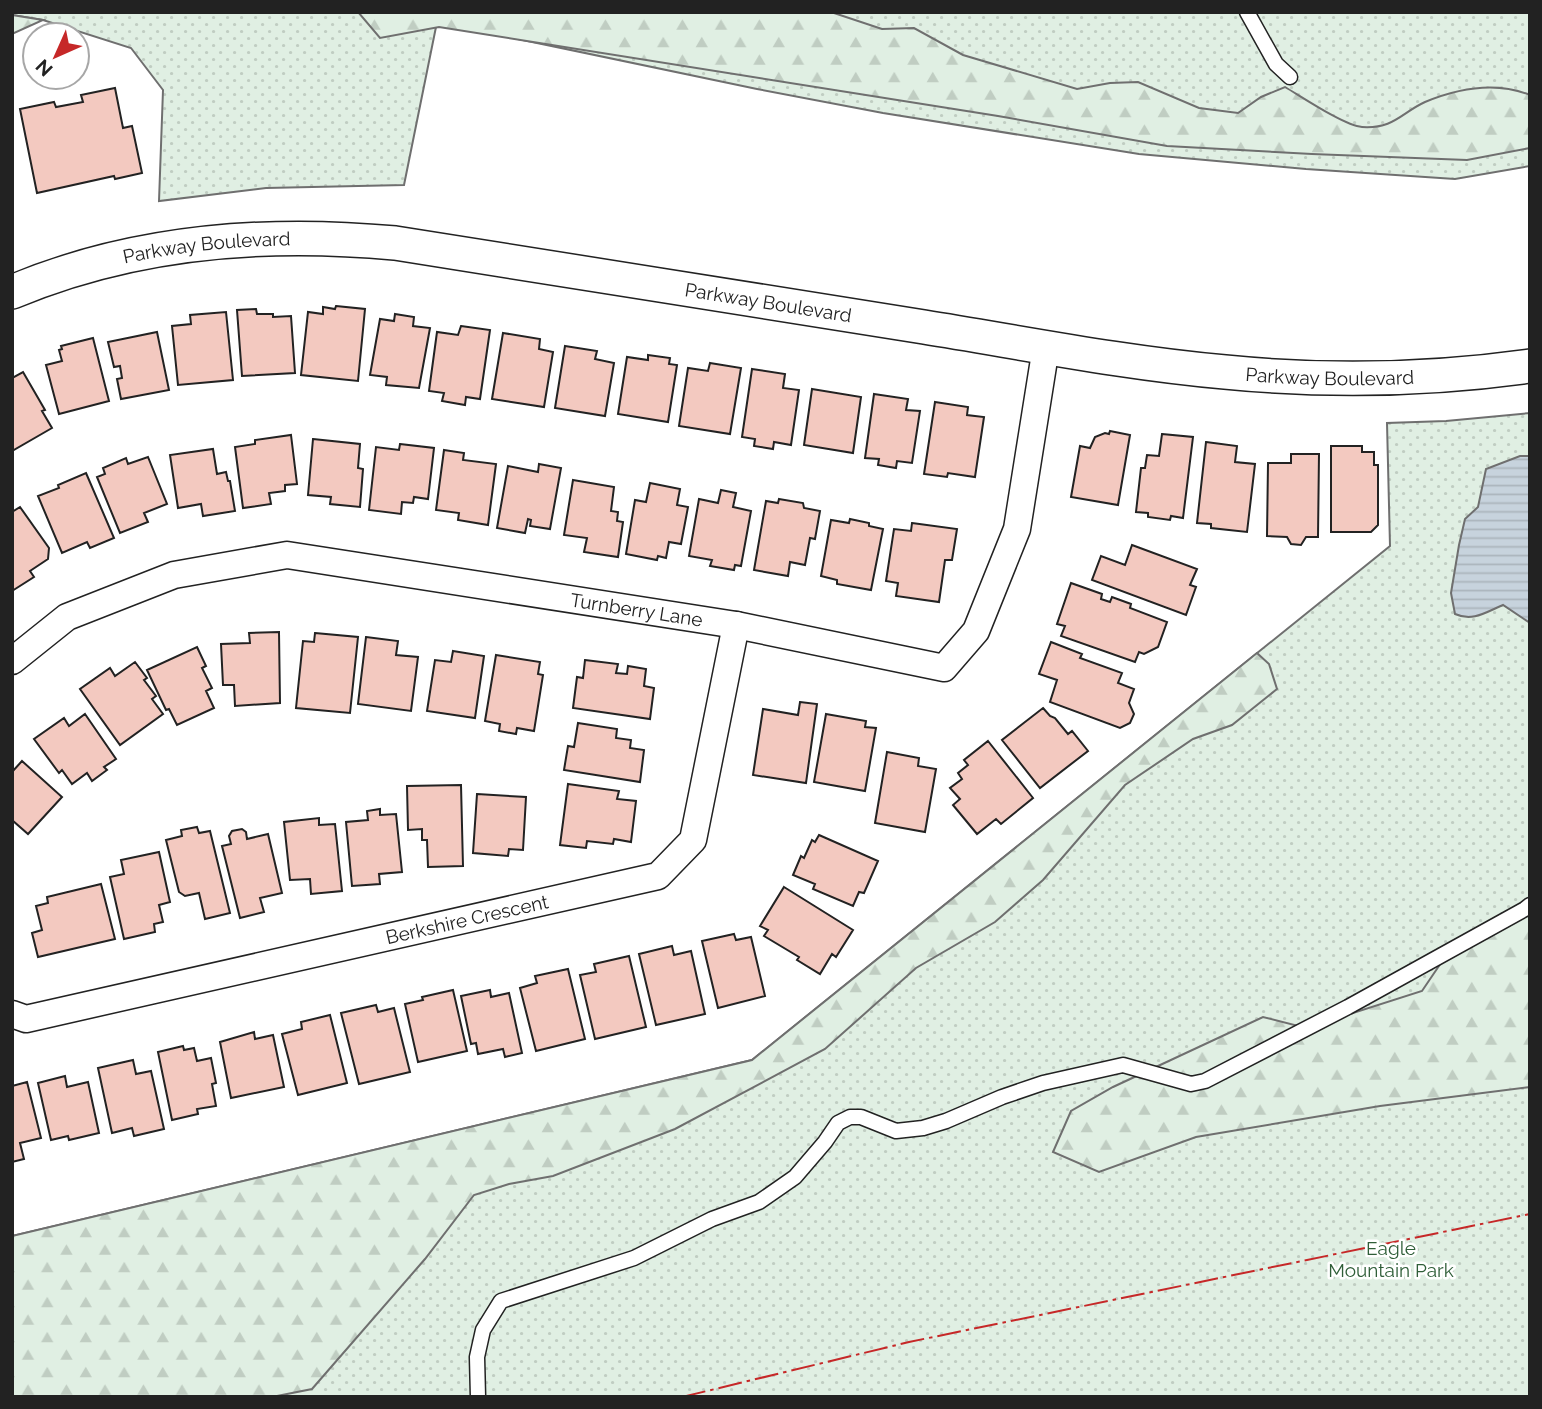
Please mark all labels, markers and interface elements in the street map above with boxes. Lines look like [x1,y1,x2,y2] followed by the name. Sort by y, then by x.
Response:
[21,21,91,91] north arrow
[31,55,57,81] text: N
[121,227,291,268] street label: Parkway Boulevard
[683,278,853,326] street label: Parkway Boulevard
[1245,363,1414,389] street label: Parkway Boulevard
[569,588,704,631] street label: Turnberry Lane
[384,890,551,948] street label: Berkshire Crescent
[1328,1237,1454,1281] park label: Eagle Mountain Park

